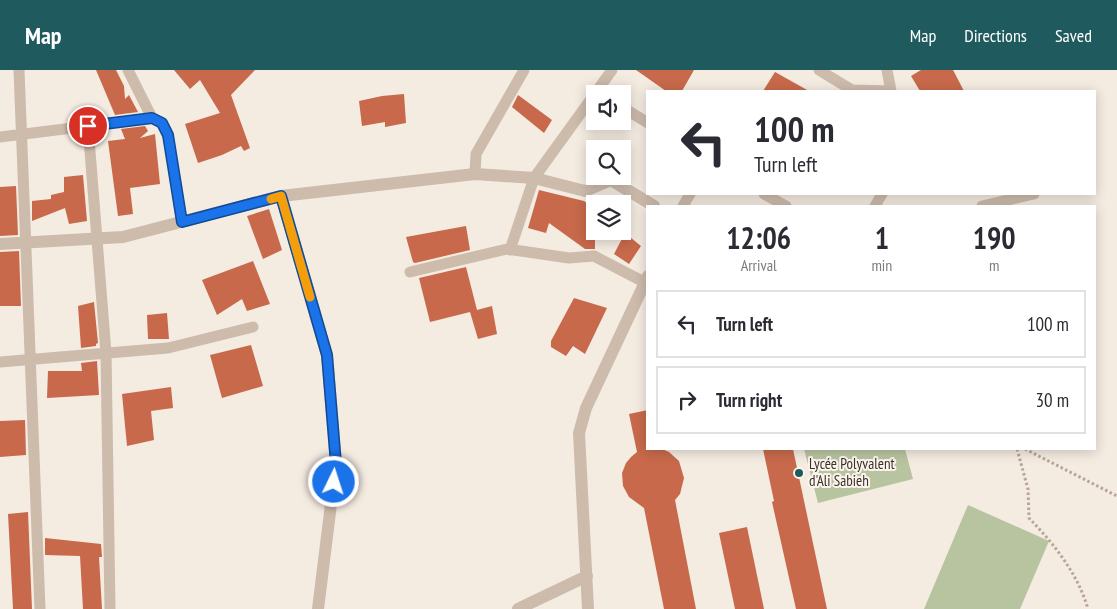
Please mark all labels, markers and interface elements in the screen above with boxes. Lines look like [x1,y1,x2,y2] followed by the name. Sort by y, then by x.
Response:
[25,20,62,51] text: Map
[910,24,936,47] text: Map
[964,24,1027,47] text: Directions
[1055,24,1092,47] text: Saved
[586,85,631,240] map controls
[586,85,631,130] button: sound
[67,105,109,147] pin
[754,106,835,152] text: 100 m
[671,110,736,175] icon: left
[74,112,102,140] icon: arrive
[586,140,631,185] button: search
[754,150,818,178] text: Turn left
[586,195,631,240] button: layers
[726,218,791,257] text: 12:06
[875,218,889,257] text: 1
[973,218,1016,257] text: 190
[741,255,777,275] text: Arrival
[871,255,892,275] text: min
[989,255,999,275] text: m
[673,310,701,338] icon: left
[716,312,773,336] text: Turn left
[1027,312,1069,336] text: 100 m
[673,386,701,414] icon: right
[716,388,782,412] text: Turn right
[1036,388,1069,412] text: 30 m
[809,454,895,490] place label: Lycée Polyvalent d'Ali Sabieh
[307,455,359,507] position arrow
[793,467,805,479] marker: Lycée Polyvalent d'Ali Sabieh

